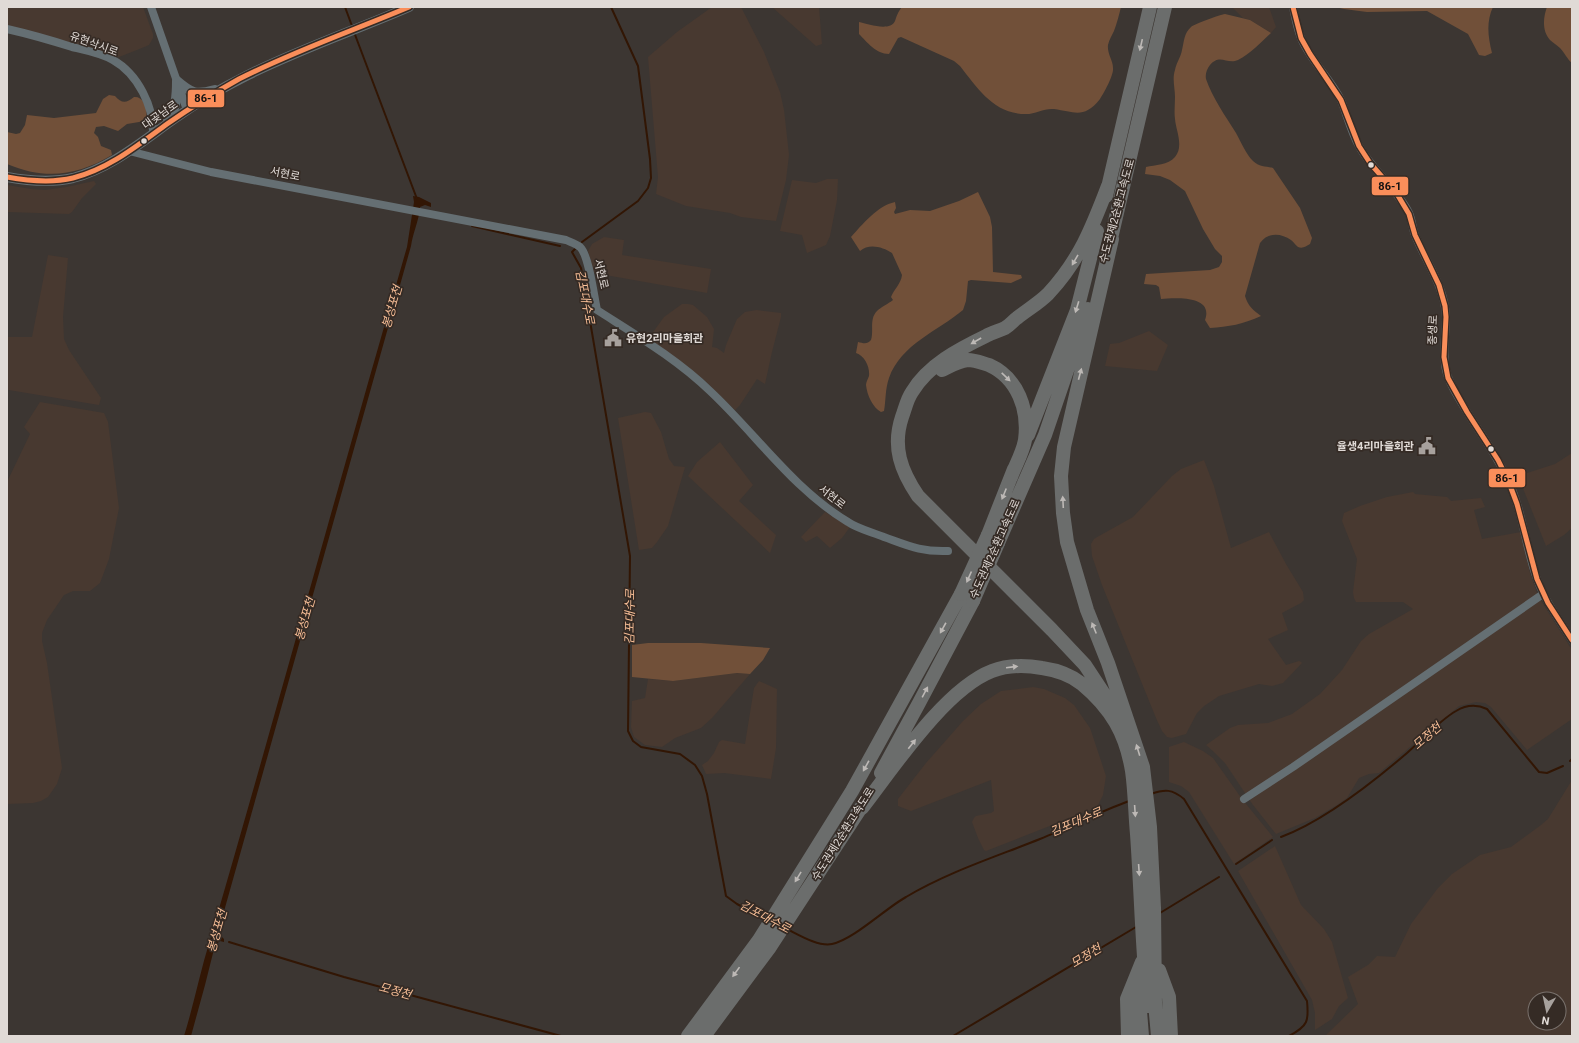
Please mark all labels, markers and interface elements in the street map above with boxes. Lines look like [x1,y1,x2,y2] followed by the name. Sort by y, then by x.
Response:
[68,29,120,59] street label: 유현삭시로
[1137,39,1143,51] one-way arrow
[187,89,225,108] line badge: 86-1
[194,92,218,105] text: 86-1
[140,98,180,132] street label: 대곶남로
[139,136,149,146] unlabelled marker
[1097,157,1137,265] street label: 수도권제2순환고속도로
[1366,160,1376,170] unlabelled marker
[269,165,301,183] street label: 서현로
[1371,176,1409,196] line badge: 86-1
[1378,180,1402,193] text: 86-1
[1071,254,1078,266] one-way arrow
[591,258,611,290] street label: 서현로
[573,269,597,326] water label: 김포대수로
[379,282,405,330] water label: 봉성포천
[1074,302,1080,314] one-way arrow
[1426,315,1440,345] street label: 종생로
[603,328,623,348] public building icon: 유현2리마을회관
[626,332,703,345] place label: 유현2리마을회관
[970,338,982,345] one-way arrow
[1077,368,1083,380] one-way arrow
[1001,373,1011,382] one-way arrow
[1417,436,1437,456] public building icon: 율생4리마을회관
[1337,440,1414,453] place label: 율생4리마을회관
[1486,444,1496,454] unlabelled marker
[1488,468,1526,488] line badge: 86-1
[1495,472,1519,485] text: 86-1
[816,482,848,512] street label: 서현로
[1001,488,1007,500] one-way arrow
[1059,496,1066,508] one-way arrow
[967,497,1023,601] street label: 수도권제2순환고속도로
[966,572,972,583] one-way arrow
[623,588,637,645] water label: 김포대수로
[292,594,318,642] water label: 봉성포천
[1091,621,1097,633] one-way arrow
[939,622,946,634] one-way arrow
[1006,664,1018,670] one-way arrow
[922,686,928,698] one-way arrow
[1410,719,1446,752] water label: 모정천
[907,739,916,750] one-way arrow
[1135,744,1141,756] one-way arrow
[863,760,870,772] one-way arrow
[809,785,877,883] street label: 수도권제2순환고속도로
[1048,804,1105,839] water label: 김포대수로
[1132,805,1139,817] one-way arrow
[1136,864,1143,876] one-way arrow
[795,871,802,883] one-way arrow
[737,898,794,937] water label: 김포대수로
[204,906,230,954] water label: 봉성포천
[1068,940,1105,971] water label: 모정천
[732,966,740,977] one-way arrow
[377,980,415,1003] water label: 모정천
[1527,991,1567,1031] north arrow
[1540,1013,1550,1027] text: N

